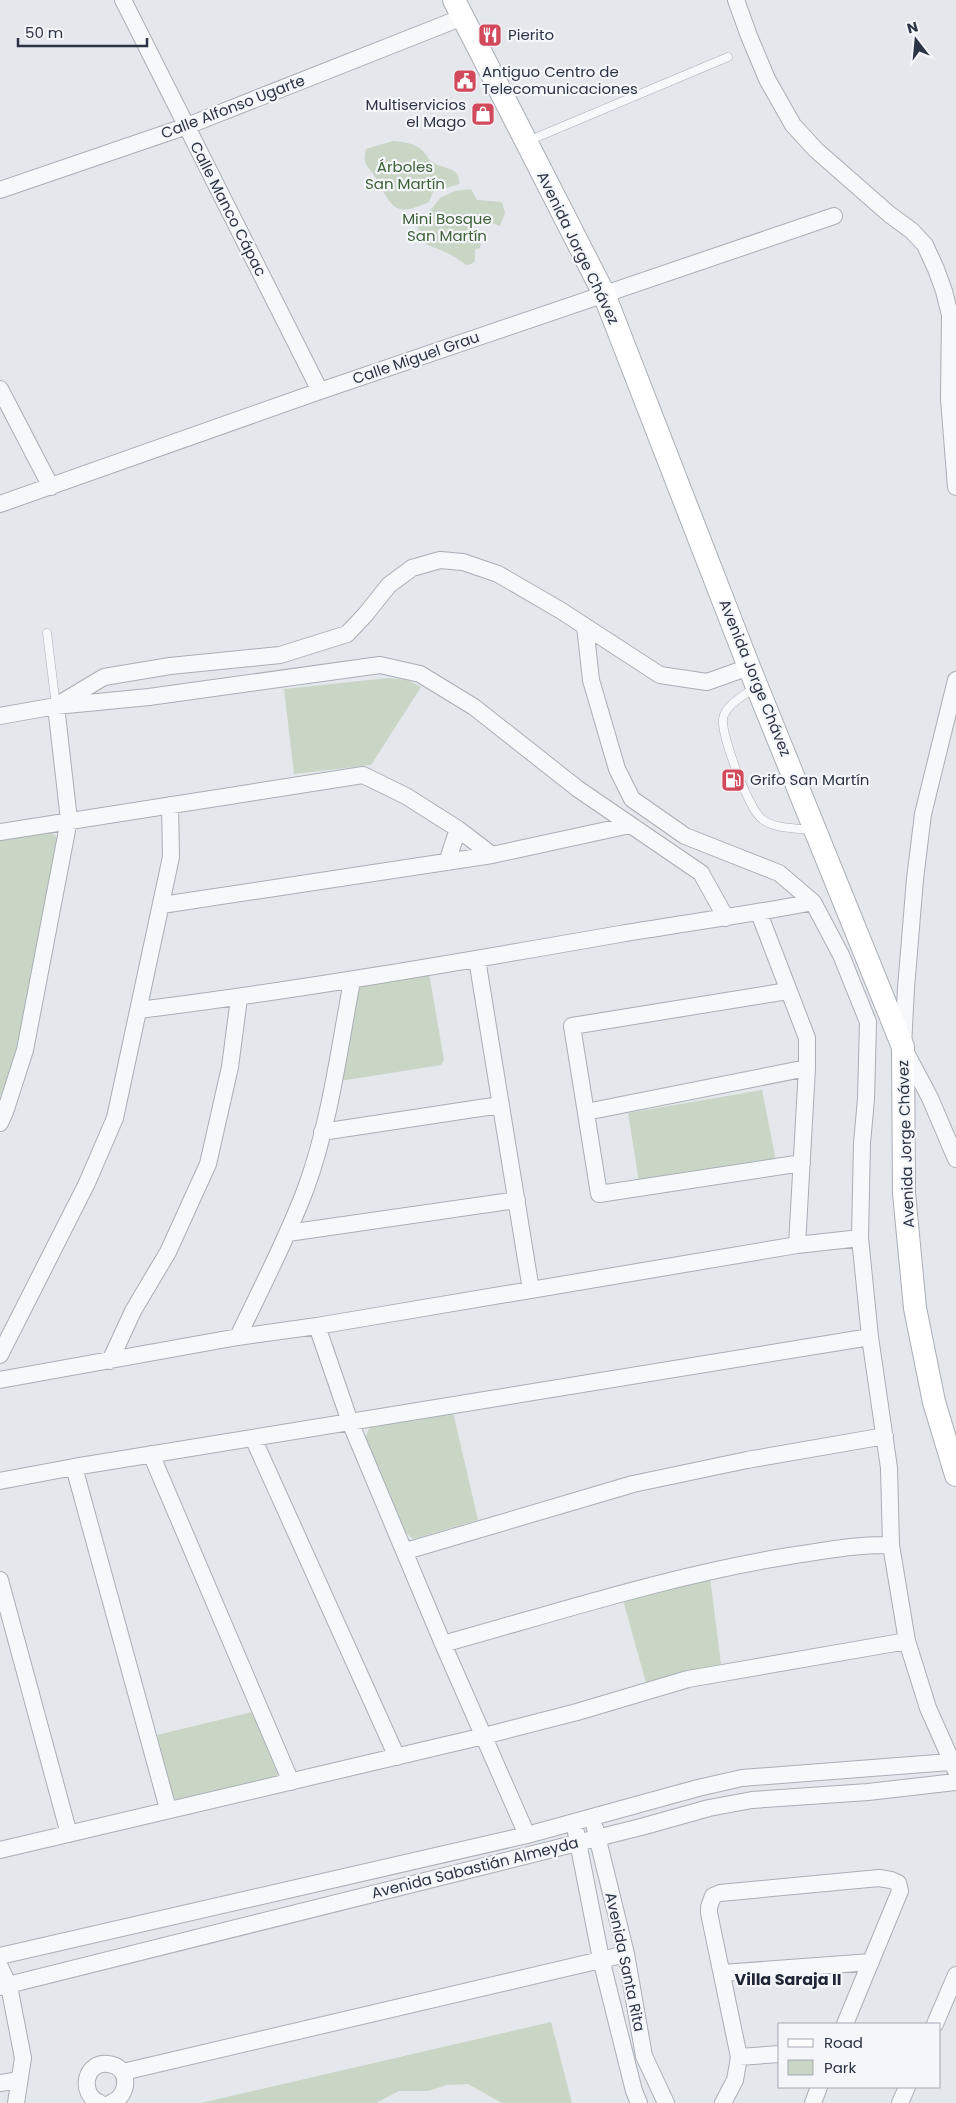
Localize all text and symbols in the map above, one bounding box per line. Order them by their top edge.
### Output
scale bar [18,15,146,47]
north arrow [891,15,941,65]
text: N [905,16,920,39]
text: 50 m [25,22,63,43]
restaurant icon: Pierito [477,22,503,48]
place label: Pierito [508,24,554,45]
place label: Antiguo Centro de Telecomunicaciones [482,61,638,99]
public building icon: Antiguo Centro de Telecomunicaciones [452,68,478,94]
street label: Calle Alfonso Ugarte [158,69,308,144]
place label: Multiservicios el Mago [366,94,466,132]
shop icon: Multiservicios el Mago [470,101,496,127]
street label: Calle Manco Cápac [185,138,272,280]
park label: Árboles San Martín [365,156,445,194]
street label: Avenida Jorge Chávez [532,168,625,328]
park label: Mini Bosque San Martín [402,208,492,246]
street label: Calle Miguel Grau [350,326,482,389]
street label: Avenida Jorge Chávez [714,596,797,760]
fuel station icon: Grifo San Martín [720,767,746,793]
place label: Grifo San Martín [750,769,869,790]
street label: Avenida Jorge Chávez [892,1060,919,1228]
street label: Avenida Sabastián Almeyda [369,1832,581,1903]
street label: Avenida Santa Rita [600,1890,651,2034]
district label: Villa Saraja II [735,1968,841,1991]
legend [778,2023,941,2088]
text: Road [824,2032,863,2053]
text: Park [824,2057,856,2078]

